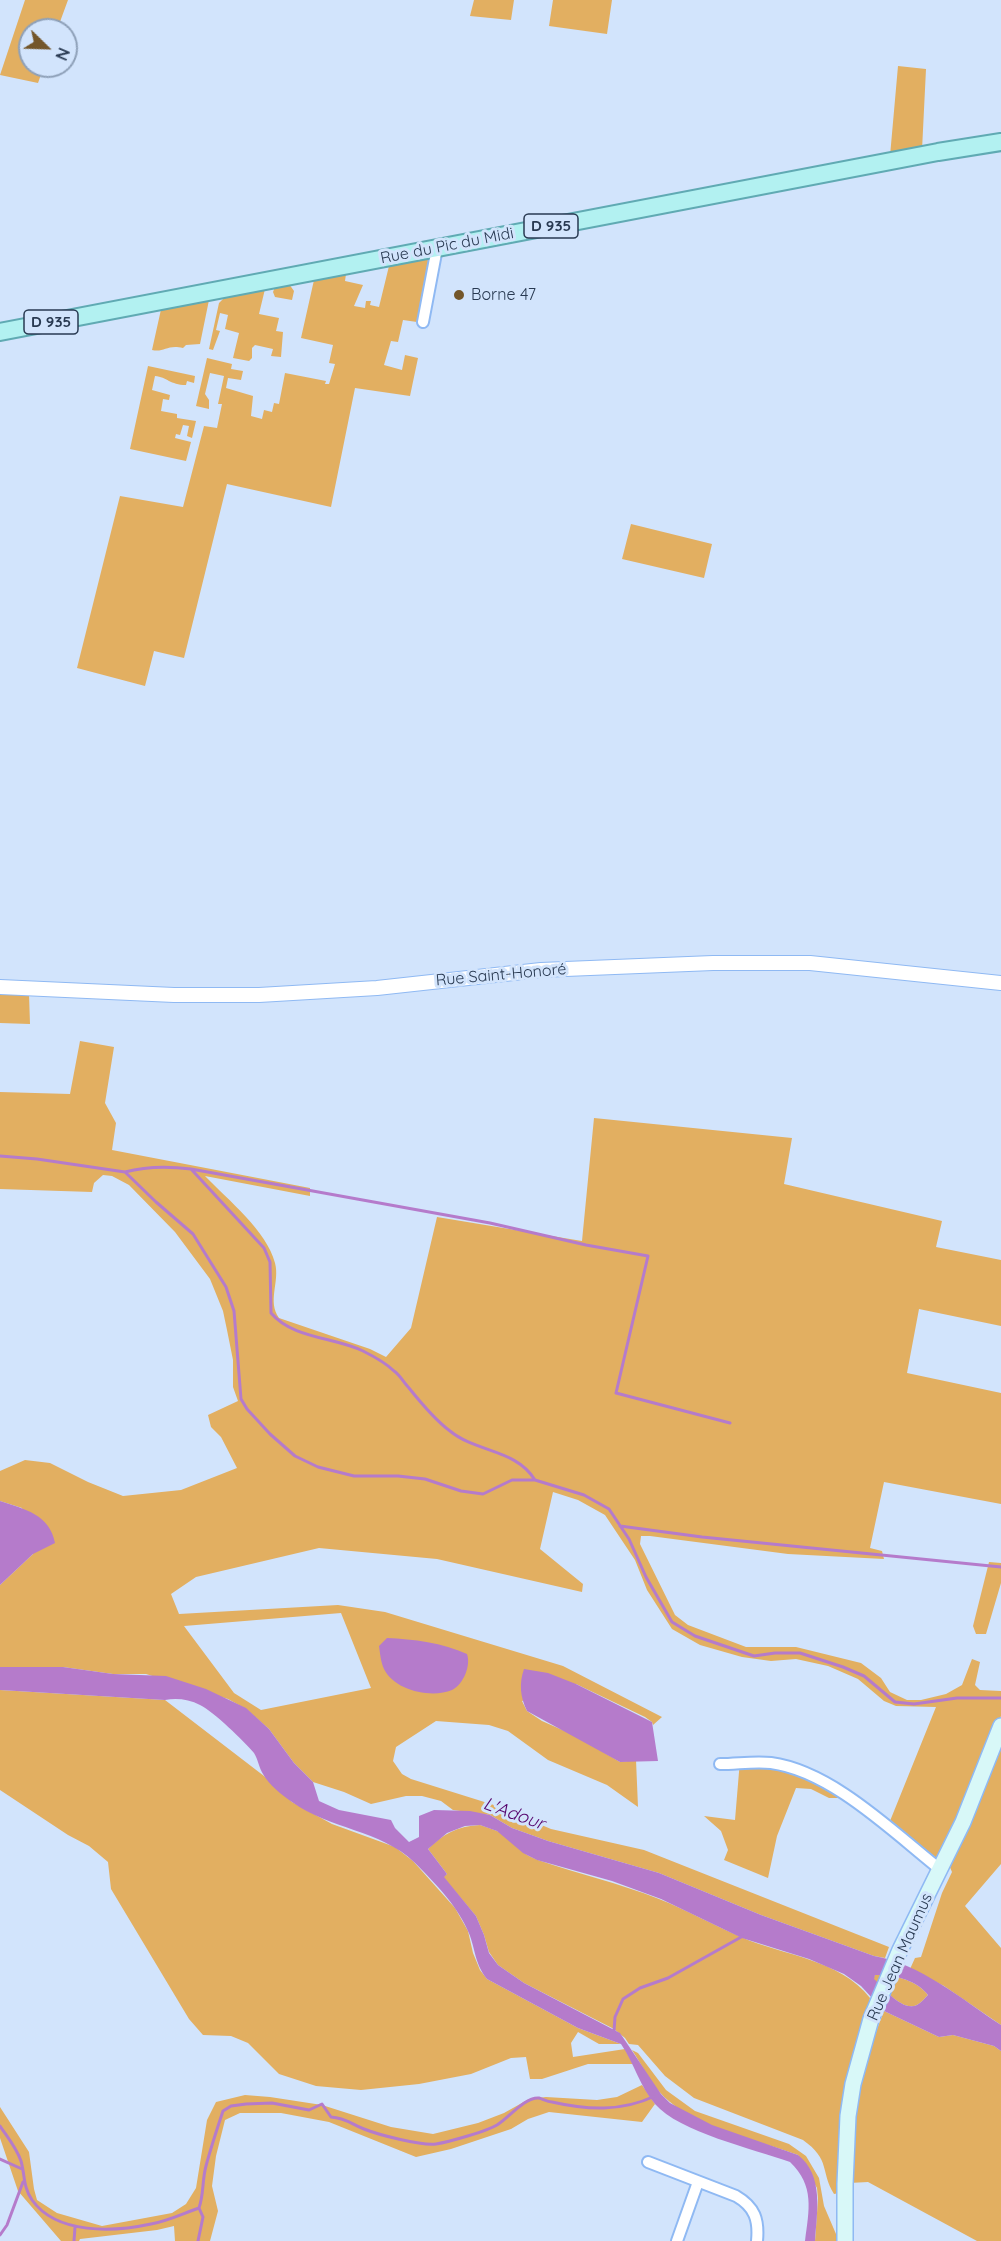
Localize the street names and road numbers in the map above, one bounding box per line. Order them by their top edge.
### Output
road number: D 935 [524,214,578,238]
street label: Rue du Pic du Midi [379,224,515,268]
road number: D 935 [24,310,78,334]
street label: Rue Saint-Honoré [435,960,567,990]
street label: Rue Jean Maumus [863,1890,937,2024]

